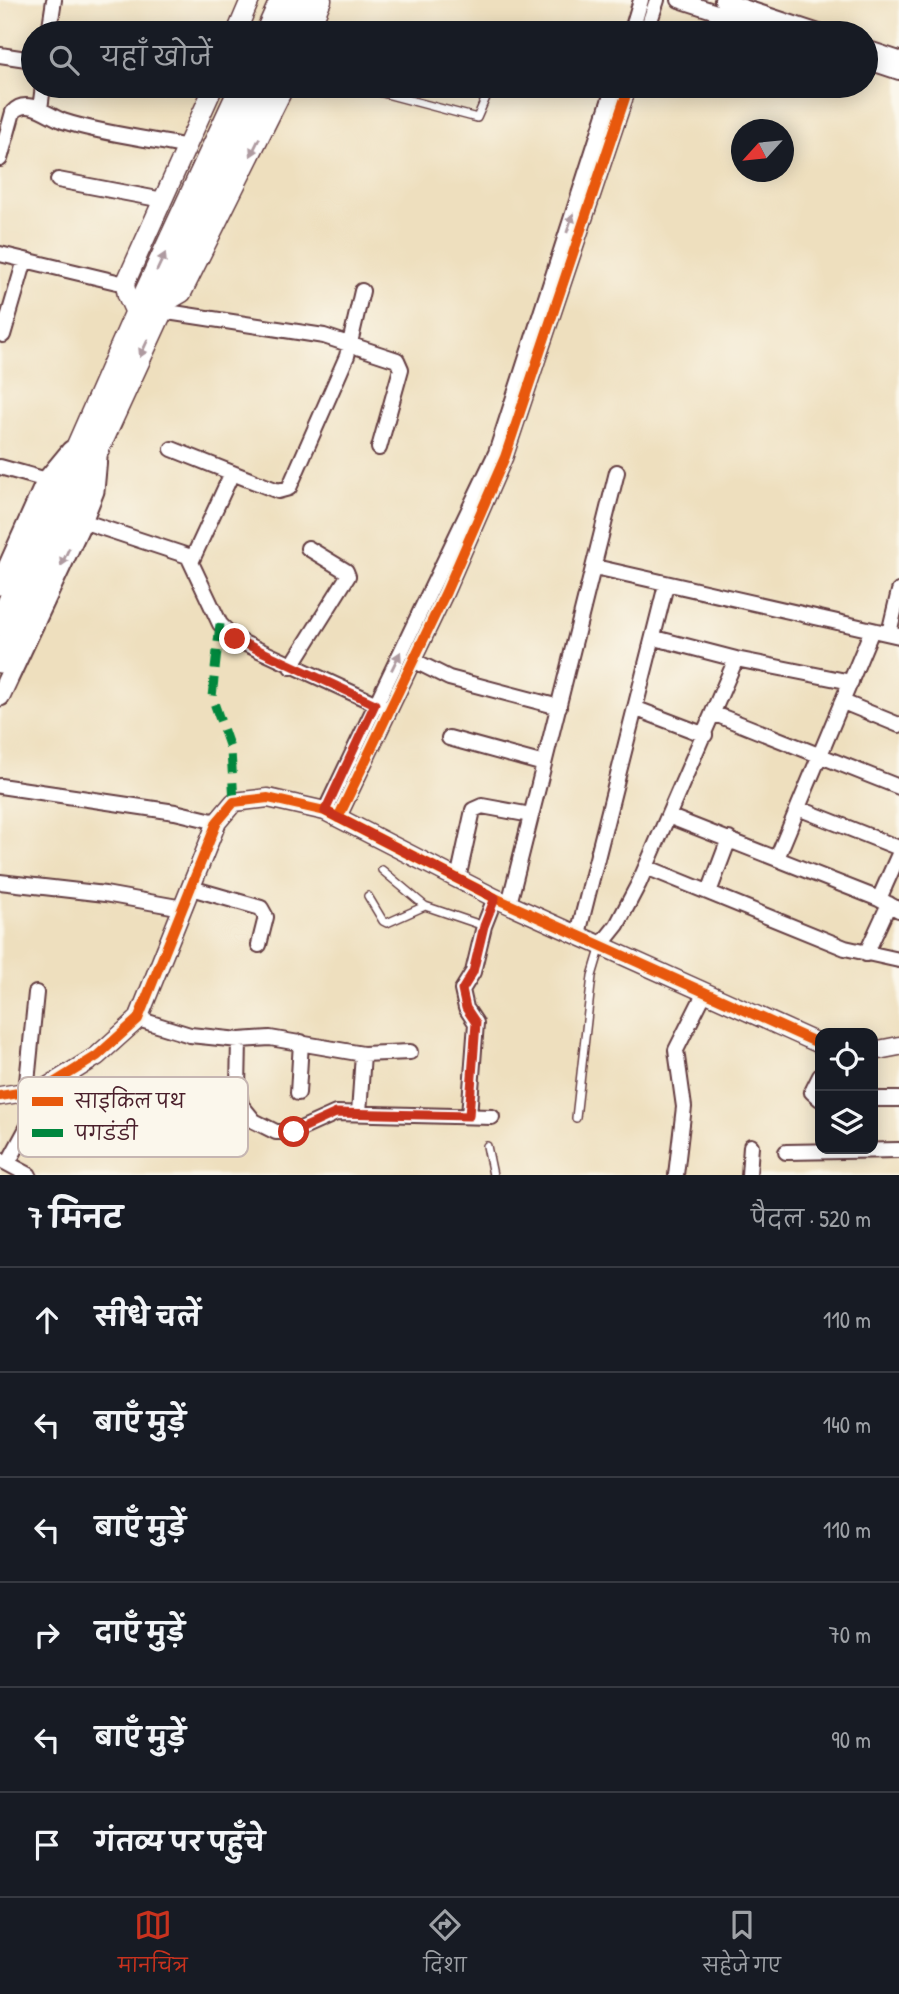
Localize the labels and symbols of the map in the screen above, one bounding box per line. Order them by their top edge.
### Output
north arrow [731,119,794,182]
one-way arrow [249,137,260,157]
one-way arrow [565,212,576,233]
one-way arrow [155,252,167,272]
one-way arrow [138,338,149,358]
one-way arrow [59,547,71,567]
route end [219,623,250,654]
one-way arrow [390,651,402,671]
legend [18,1077,248,1157]
text: साइकिल पथ [74,1086,187,1114]
route start [278,1116,309,1147]
text: पगडंडी [74,1118,139,1146]

